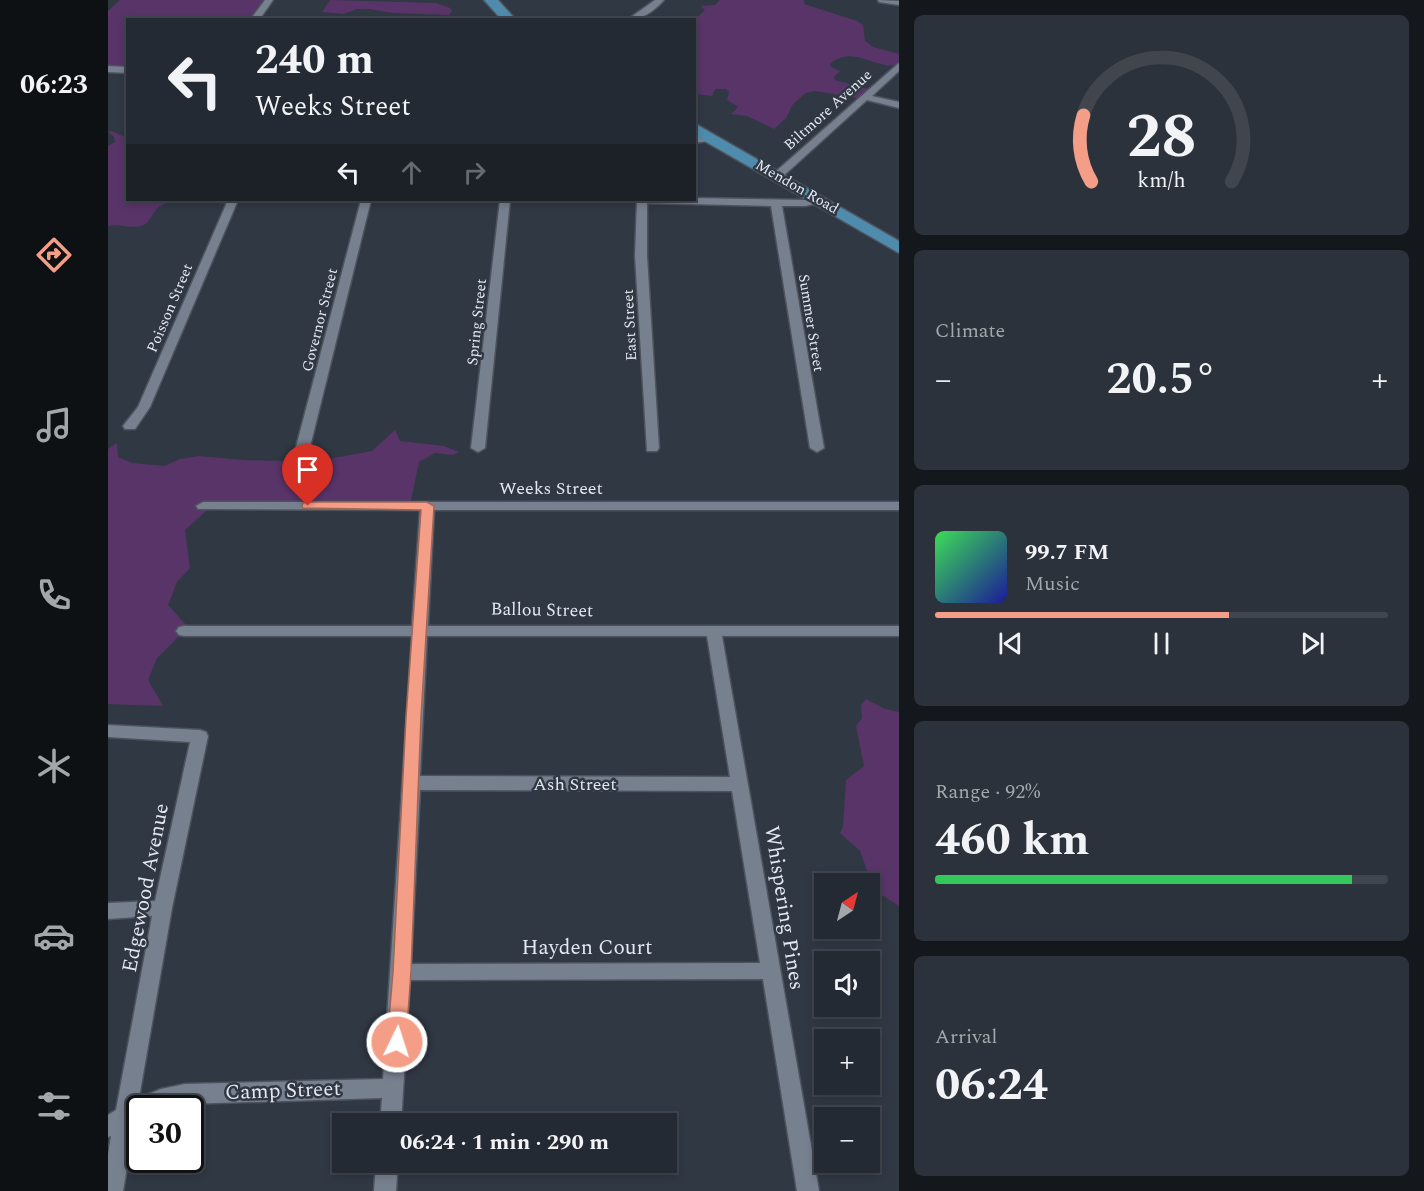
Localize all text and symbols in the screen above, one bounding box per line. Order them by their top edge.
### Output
text: 240 m [255,29,374,92]
icon: left [156,42,234,120]
text: 06:23 [20,64,88,106]
street label: Biltmore Avenue [779,64,877,156]
text: Weeks Street [255,86,411,128]
text: 28 [1126,90,1197,185]
street label: Mendon Road [751,154,843,220]
icon: left [332,156,365,189]
icon: ahead [395,156,428,189]
icon: right [458,156,491,189]
text: km/h [1137,164,1186,197]
icon: directions [33,234,75,276]
street label: Poisson Street [141,260,199,356]
street label: Governor Street [296,266,344,374]
street label: Summer Street [792,273,830,373]
street label: Spring Street [461,277,493,367]
street label: East Street [617,289,643,361]
text: Climate [935,316,1005,346]
text: 20.5° [1106,345,1217,414]
text: − [935,355,952,405]
text: + [1371,355,1388,405]
icon: music [33,404,75,446]
pin [282,444,333,506]
icon: arrive [291,453,324,486]
street label: Weeks Street [499,475,603,502]
text: 99.7 FM [1025,536,1109,569]
text: Music [1025,569,1080,599]
icon: phone [33,574,75,616]
street label: Ballou Street [490,596,594,624]
icon: previous [994,627,1027,660]
icon: pause [1145,627,1178,660]
icon: next [1296,627,1329,660]
icon: climate [33,745,75,787]
street label: Ash Street [533,771,617,798]
text: Range · 92% [935,777,1040,807]
street label: Edgewood Avenue [114,801,178,975]
text: 460 km [935,806,1090,875]
street label: Whispering Pines [755,824,813,992]
north arrow [814,873,880,939]
map controls [814,873,880,1173]
icon: car [33,915,75,957]
street label: Hayden Court [522,932,652,964]
button: sound [814,951,880,1017]
position arrow [365,1010,429,1074]
text: Arrival [935,1022,997,1052]
button: + [814,1029,880,1095]
text: 06:24 [935,1051,1048,1120]
street label: Camp Street [225,1073,341,1109]
icon: filters [33,1085,75,1127]
speed limit sign: 30 [126,1095,204,1173]
button: − [814,1107,880,1173]
text: 06:24 · 1 min · 290 m [400,1126,609,1159]

